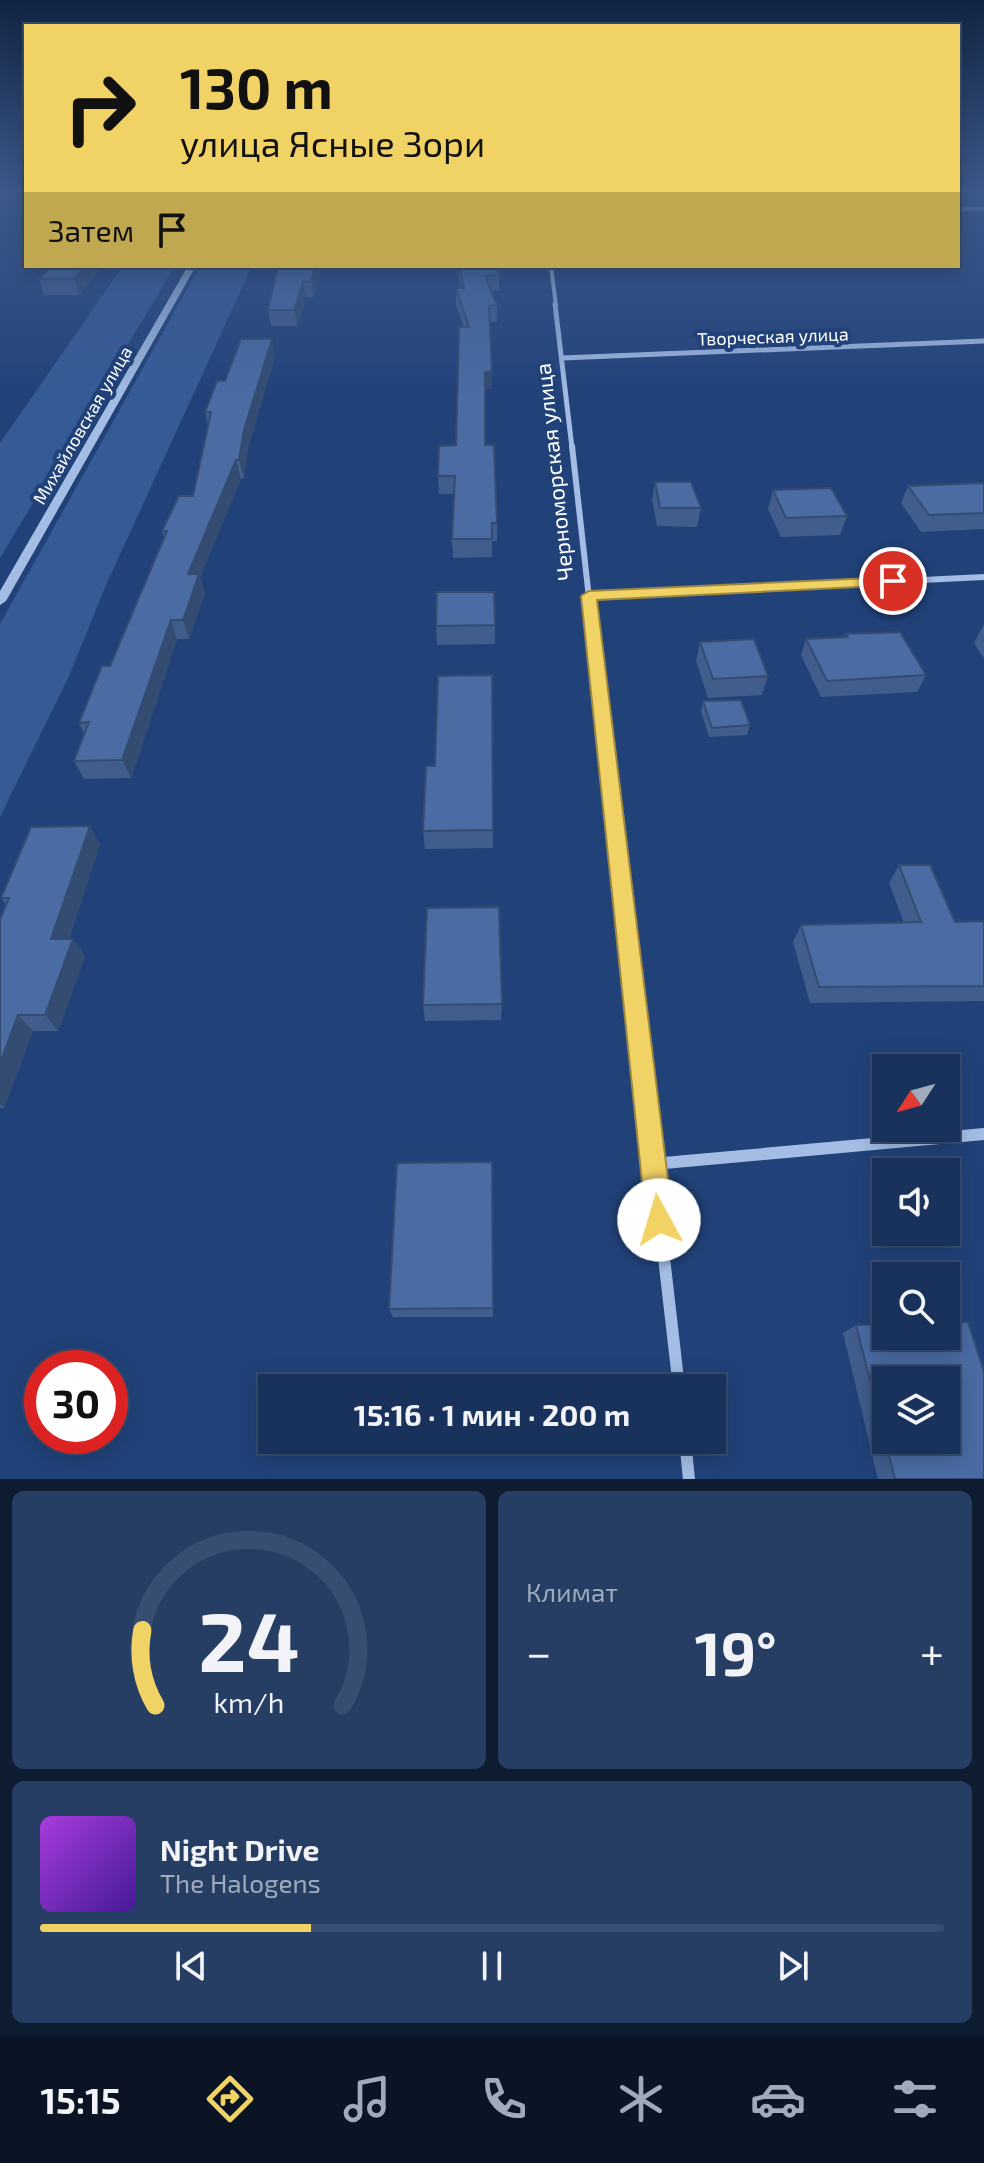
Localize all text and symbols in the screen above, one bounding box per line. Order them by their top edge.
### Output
text: 130 m [180,53,333,120]
icon: right [48,56,152,160]
text: улица Ясные Зори [180,121,485,164]
icon: arrive [150,208,194,252]
text: Затем [48,212,134,248]
street label: Творческая улица [697,322,849,350]
street label: Михайловская улица [28,342,136,508]
street label: Черноморская улица [529,362,578,582]
pin [859,547,927,615]
icon: arrive [871,559,915,603]
north arrow [872,1054,960,1142]
map controls [872,1054,960,1454]
button: sound [872,1158,960,1246]
position arrow [617,1178,701,1262]
button: search [872,1262,960,1350]
speed limit sign: 30 [24,1350,128,1454]
button: layers [872,1366,960,1454]
text: 15:16 · 1 мин · 200 m [354,1396,630,1432]
text: Климат [526,1576,618,1607]
text: 24 [198,1589,300,1689]
text: 19° [695,1616,777,1688]
text: − [526,1625,552,1678]
text: + [920,1625,944,1678]
text: km/h [214,1684,284,1719]
text: Night Drive [160,1831,319,1867]
text: The Halogens [160,1867,321,1898]
icon: previous [169,1944,213,1988]
icon: pause [470,1944,514,1988]
icon: next [771,1944,815,1988]
icon: directions [202,2071,258,2127]
icon: music [339,2071,395,2127]
icon: phone [476,2071,532,2127]
icon: climate [613,2071,669,2127]
icon: car [750,2071,806,2127]
icon: filters [887,2071,943,2127]
text: 15:15 [41,2078,121,2121]

